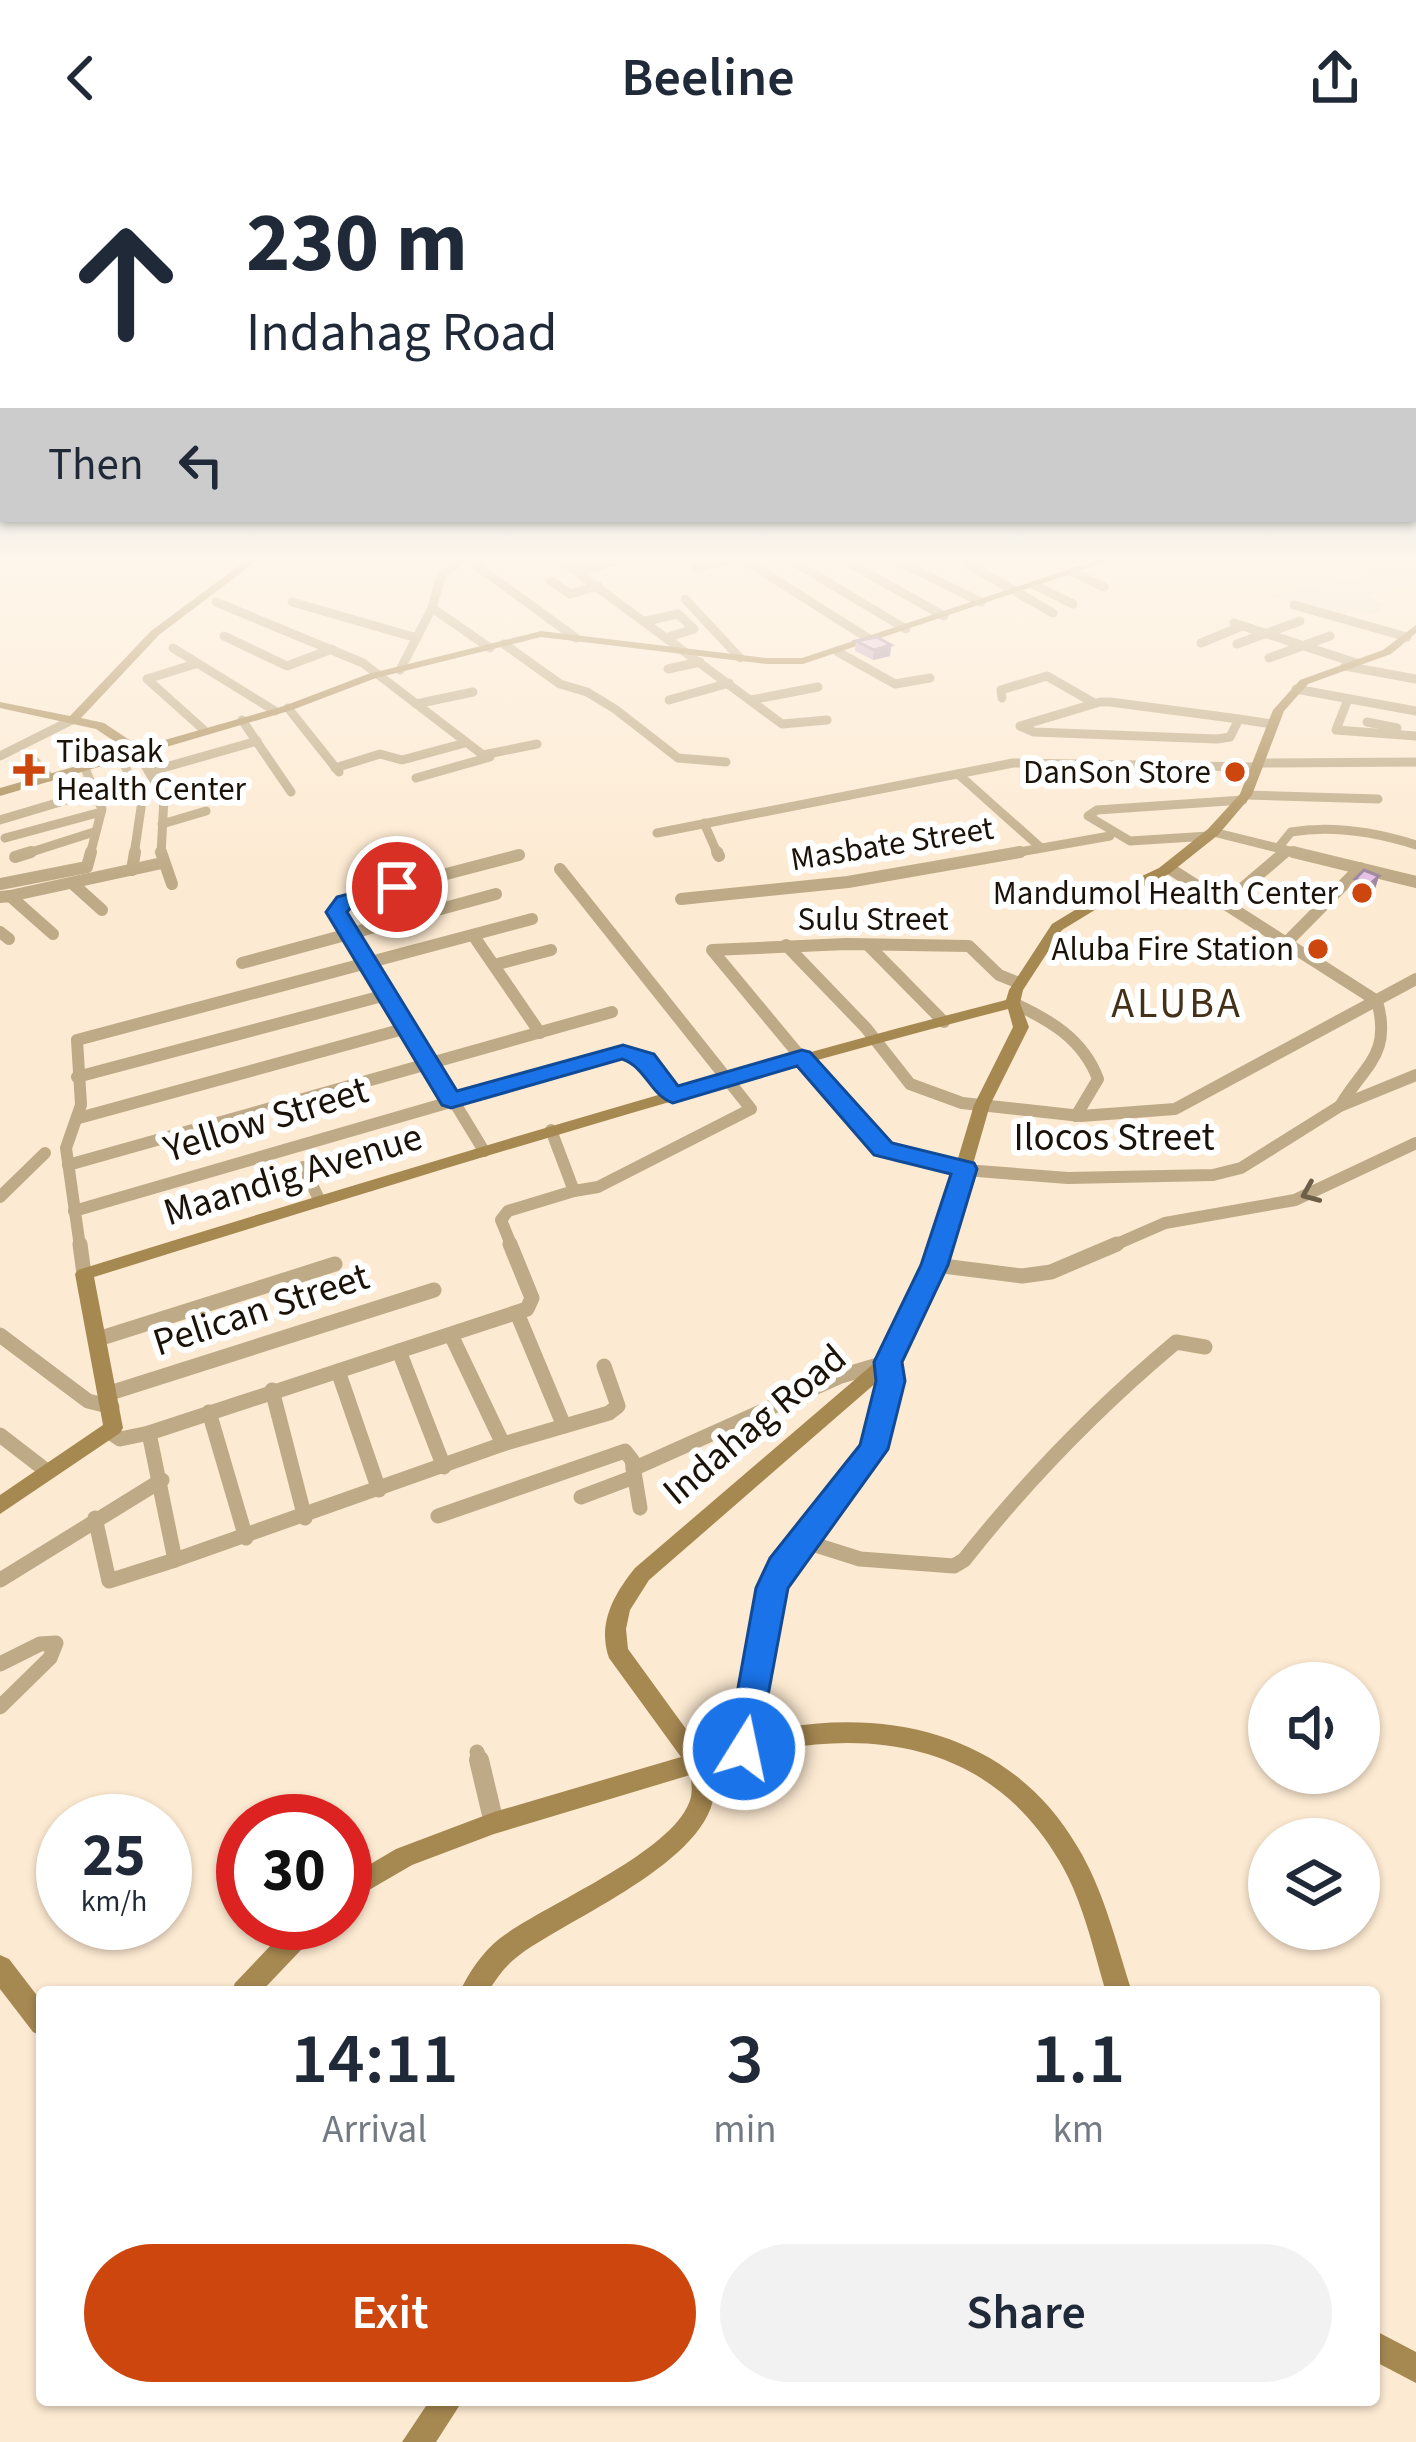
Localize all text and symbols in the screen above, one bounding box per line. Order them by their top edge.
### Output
text: Beeline [621,40,795,117]
icon: back [48,45,114,111]
icon: share [1302,45,1368,111]
text: 230 m [246,184,468,304]
icon: ahead [48,204,204,360]
text: Indahag Road [246,295,557,372]
icon: left [168,432,234,498]
text: Then [48,433,144,497]
place label: Tibasak Health Center [56,728,247,813]
place label: DanSon Store [1023,749,1211,796]
marker: Tibasak Health Center [13,754,45,786]
marker: DanSon Store [1222,759,1248,785]
street label: Masbate Street [787,805,997,883]
pin [346,836,448,938]
icon: arrive [364,854,430,920]
place label: Mandumol Health Center [993,870,1339,917]
marker: Mandumol Health Center [1349,880,1375,906]
street label: Sulu Street [797,896,949,943]
place label: Aluba Fire Station [1051,926,1294,973]
marker: Aluba Fire Station [1305,936,1331,962]
district label: ALUBA [1111,974,1243,1034]
street label: Yellow Street [156,1062,375,1178]
street label: Maandig Avenue [157,1109,429,1241]
street label: Ilocos Street [1013,1110,1215,1166]
one-way arrow [1301,1179,1322,1203]
street label: Pelican Street [146,1249,376,1371]
street label: Indahag Road [651,1331,859,1519]
map controls [1248,1662,1380,1950]
button: sound [1248,1662,1380,1794]
position arrow [681,1686,807,1812]
speed limit sign: 30 [216,1794,372,1950]
text: 25 [82,1814,146,1899]
button: layers [1248,1818,1380,1950]
text: km/h [81,1880,147,1923]
text: 14:11 [291,2008,458,2111]
text: 3 [726,2008,763,2111]
text: 1.1 [1031,2008,1125,2111]
text: Arrival [322,2102,427,2158]
text: min [713,2102,777,2158]
text: km [1052,2102,1104,2158]
button: Exit [84,2244,696,2382]
button: Share [720,2244,1332,2382]

